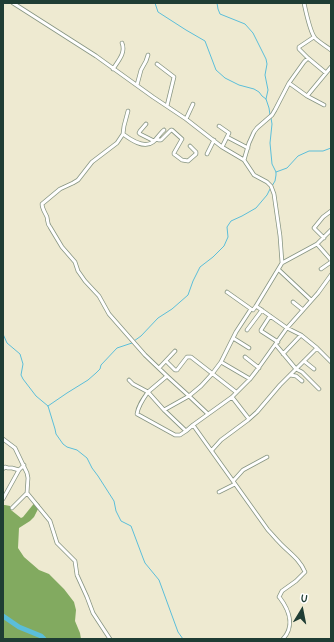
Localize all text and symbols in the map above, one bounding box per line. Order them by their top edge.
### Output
north arrow [282,590,322,630]
text: U [300,591,308,606]

